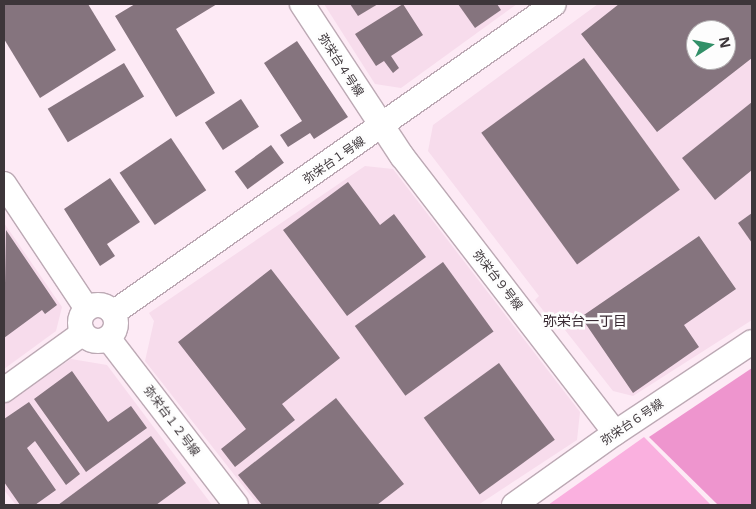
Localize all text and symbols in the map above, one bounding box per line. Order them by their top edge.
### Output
north arrow [686,20,736,70]
street label: 弥栄台４号線 [315,31,367,99]
text: N [715,35,736,50]
street label: 弥栄台１号線 [300,133,368,187]
street label: 弥栄台９号線 [470,247,526,313]
district label: 弥栄台一丁目 [543,313,627,329]
street label: 弥栄台１２号線 [141,383,203,459]
street label: 弥栄台６号線 [598,396,666,448]

